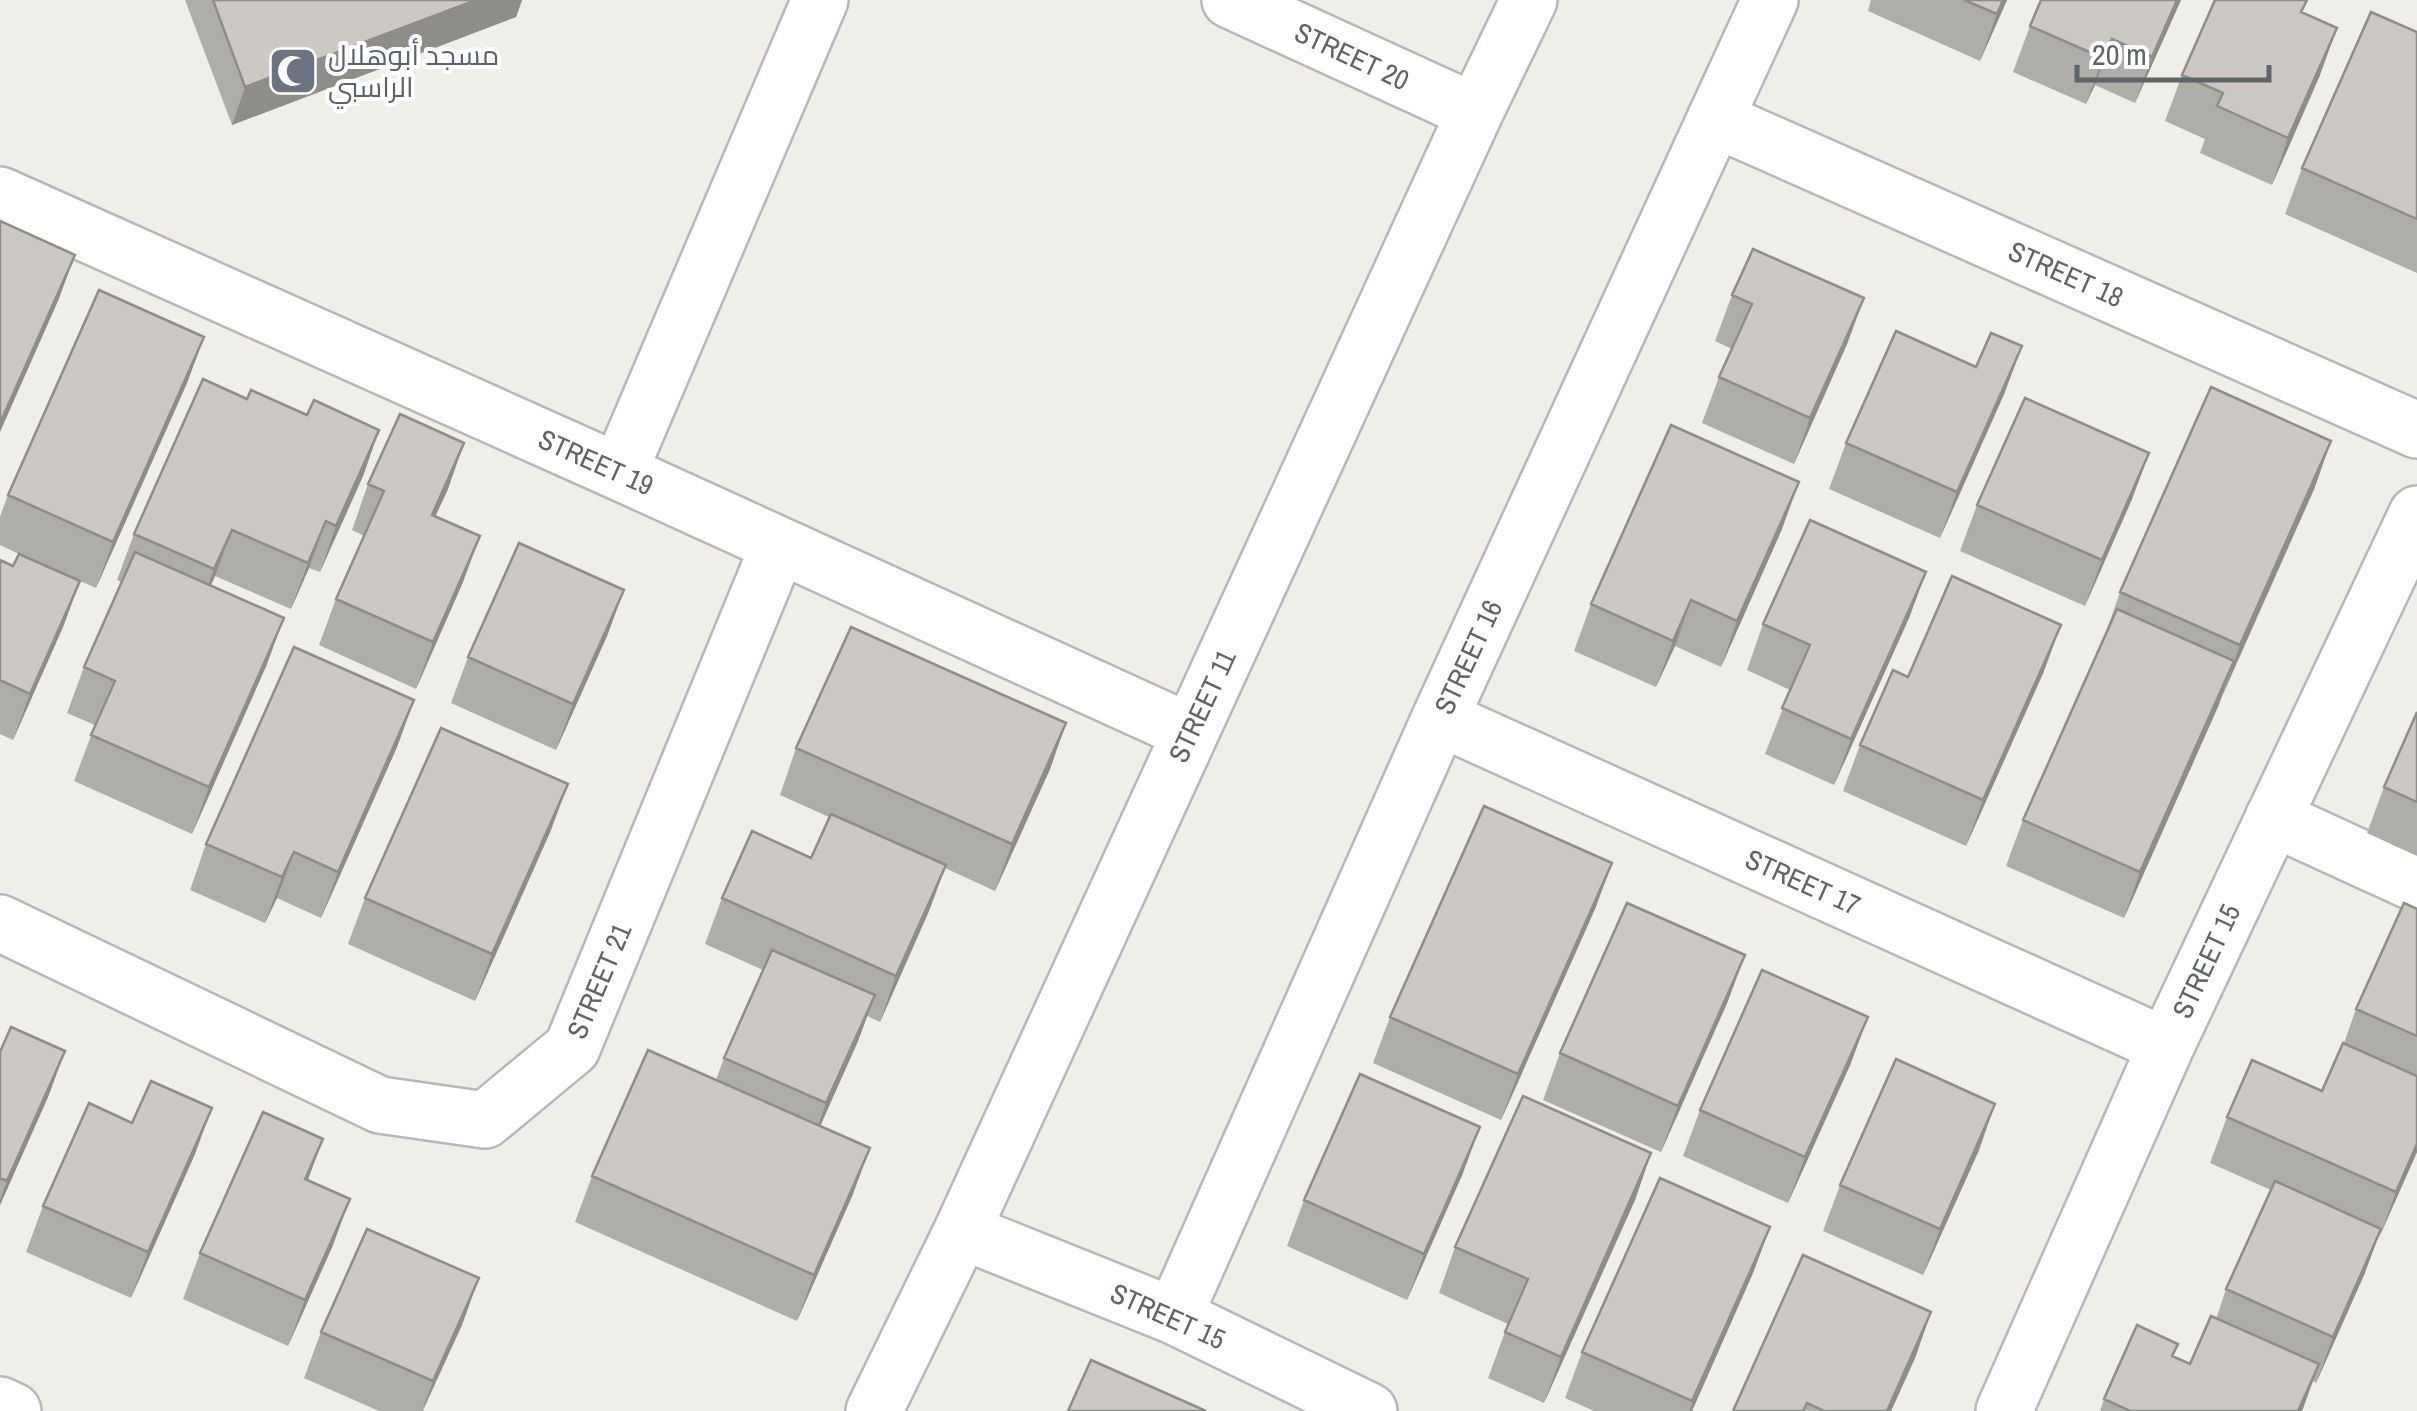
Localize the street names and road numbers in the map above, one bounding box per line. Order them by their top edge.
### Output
street label: STREET 20 [1289,13,1415,99]
street label: STREET 18 [2002,232,2130,316]
street label: STREET 19 [532,420,660,504]
street label: STREET 16 [1425,594,1511,720]
street label: STREET 11 [1159,643,1245,769]
street label: STREET 17 [1739,840,1867,924]
street label: STREET 15 [2163,898,2249,1024]
street label: STREET 21 [558,917,640,1045]
street label: STREET 15 [1104,1274,1232,1358]

